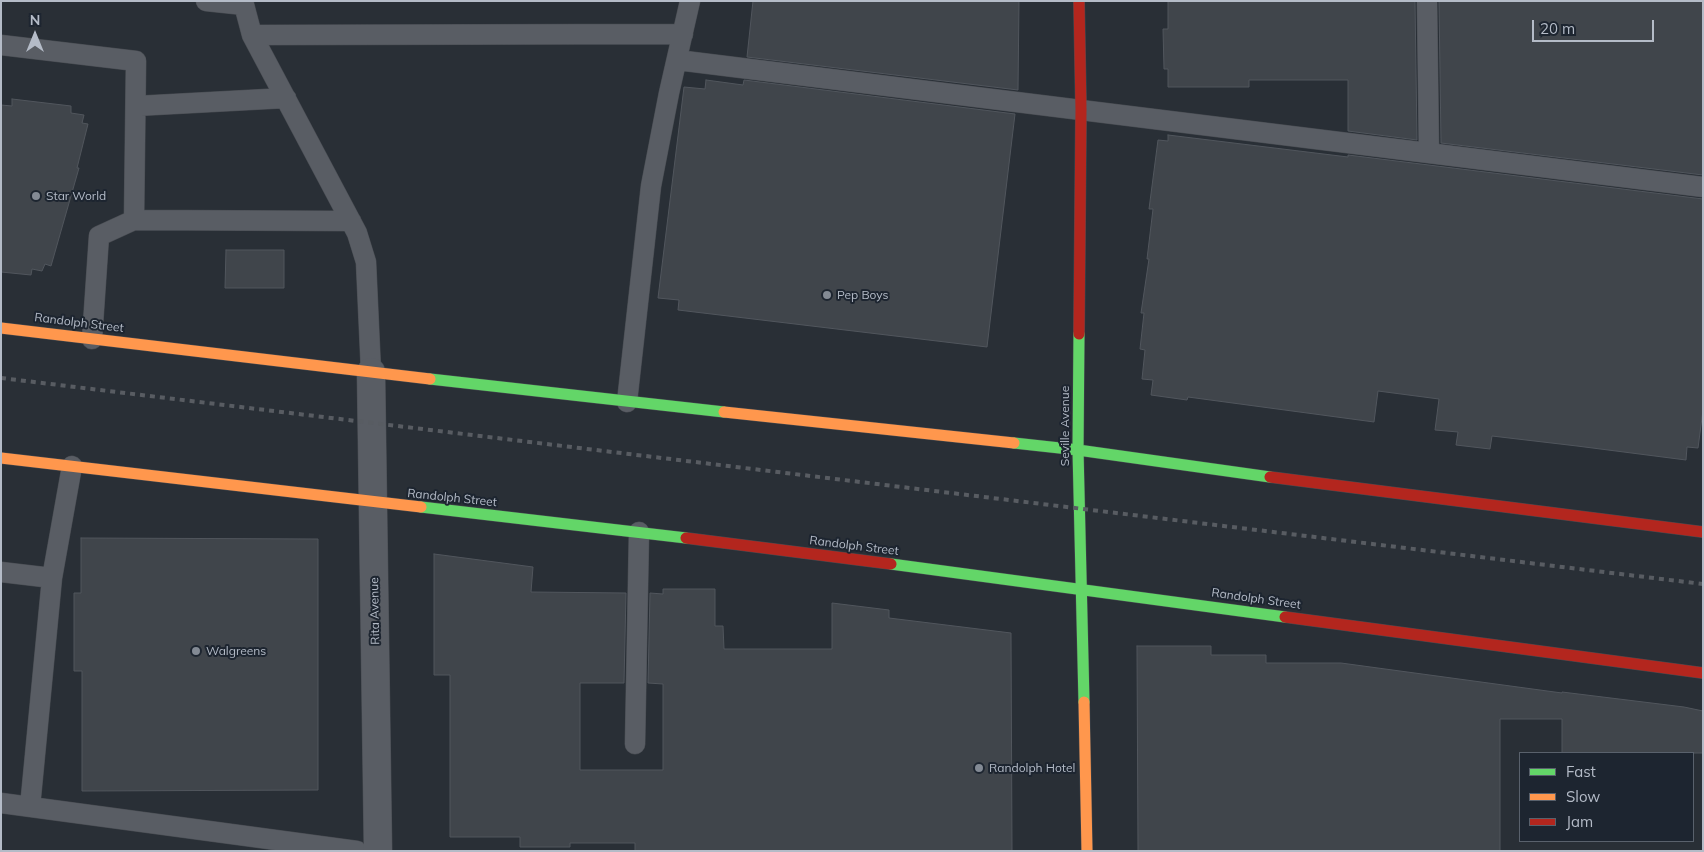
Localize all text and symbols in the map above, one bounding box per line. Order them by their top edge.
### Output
north arrow [10,10,60,60]
scale bar [1534,10,1656,42]
text: N [30,11,40,29]
text: 20 m [1540,19,1575,38]
place label: Star World [46,189,106,203]
marker: Star World [30,190,42,202]
place label: Pep Boys [837,288,889,302]
marker: Pep Boys [821,289,833,301]
street label: Randolph Street [33,310,125,336]
street label: Seville Avenue [1058,386,1072,466]
street label: Randolph Street [407,486,497,510]
street label: Randolph Street [808,533,900,559]
street label: Rita Avenue [367,577,383,645]
street label: Randolph Street [1210,586,1302,612]
place label: Walgreens [206,644,266,658]
marker: Walgreens [190,645,202,657]
legend [1519,752,1694,842]
place label: Randolph Hotel [989,761,1075,775]
marker: Randolph Hotel [973,762,985,774]
text: Fast [1566,762,1596,781]
text: Slow [1566,787,1600,806]
text: Jam [1566,812,1593,831]

